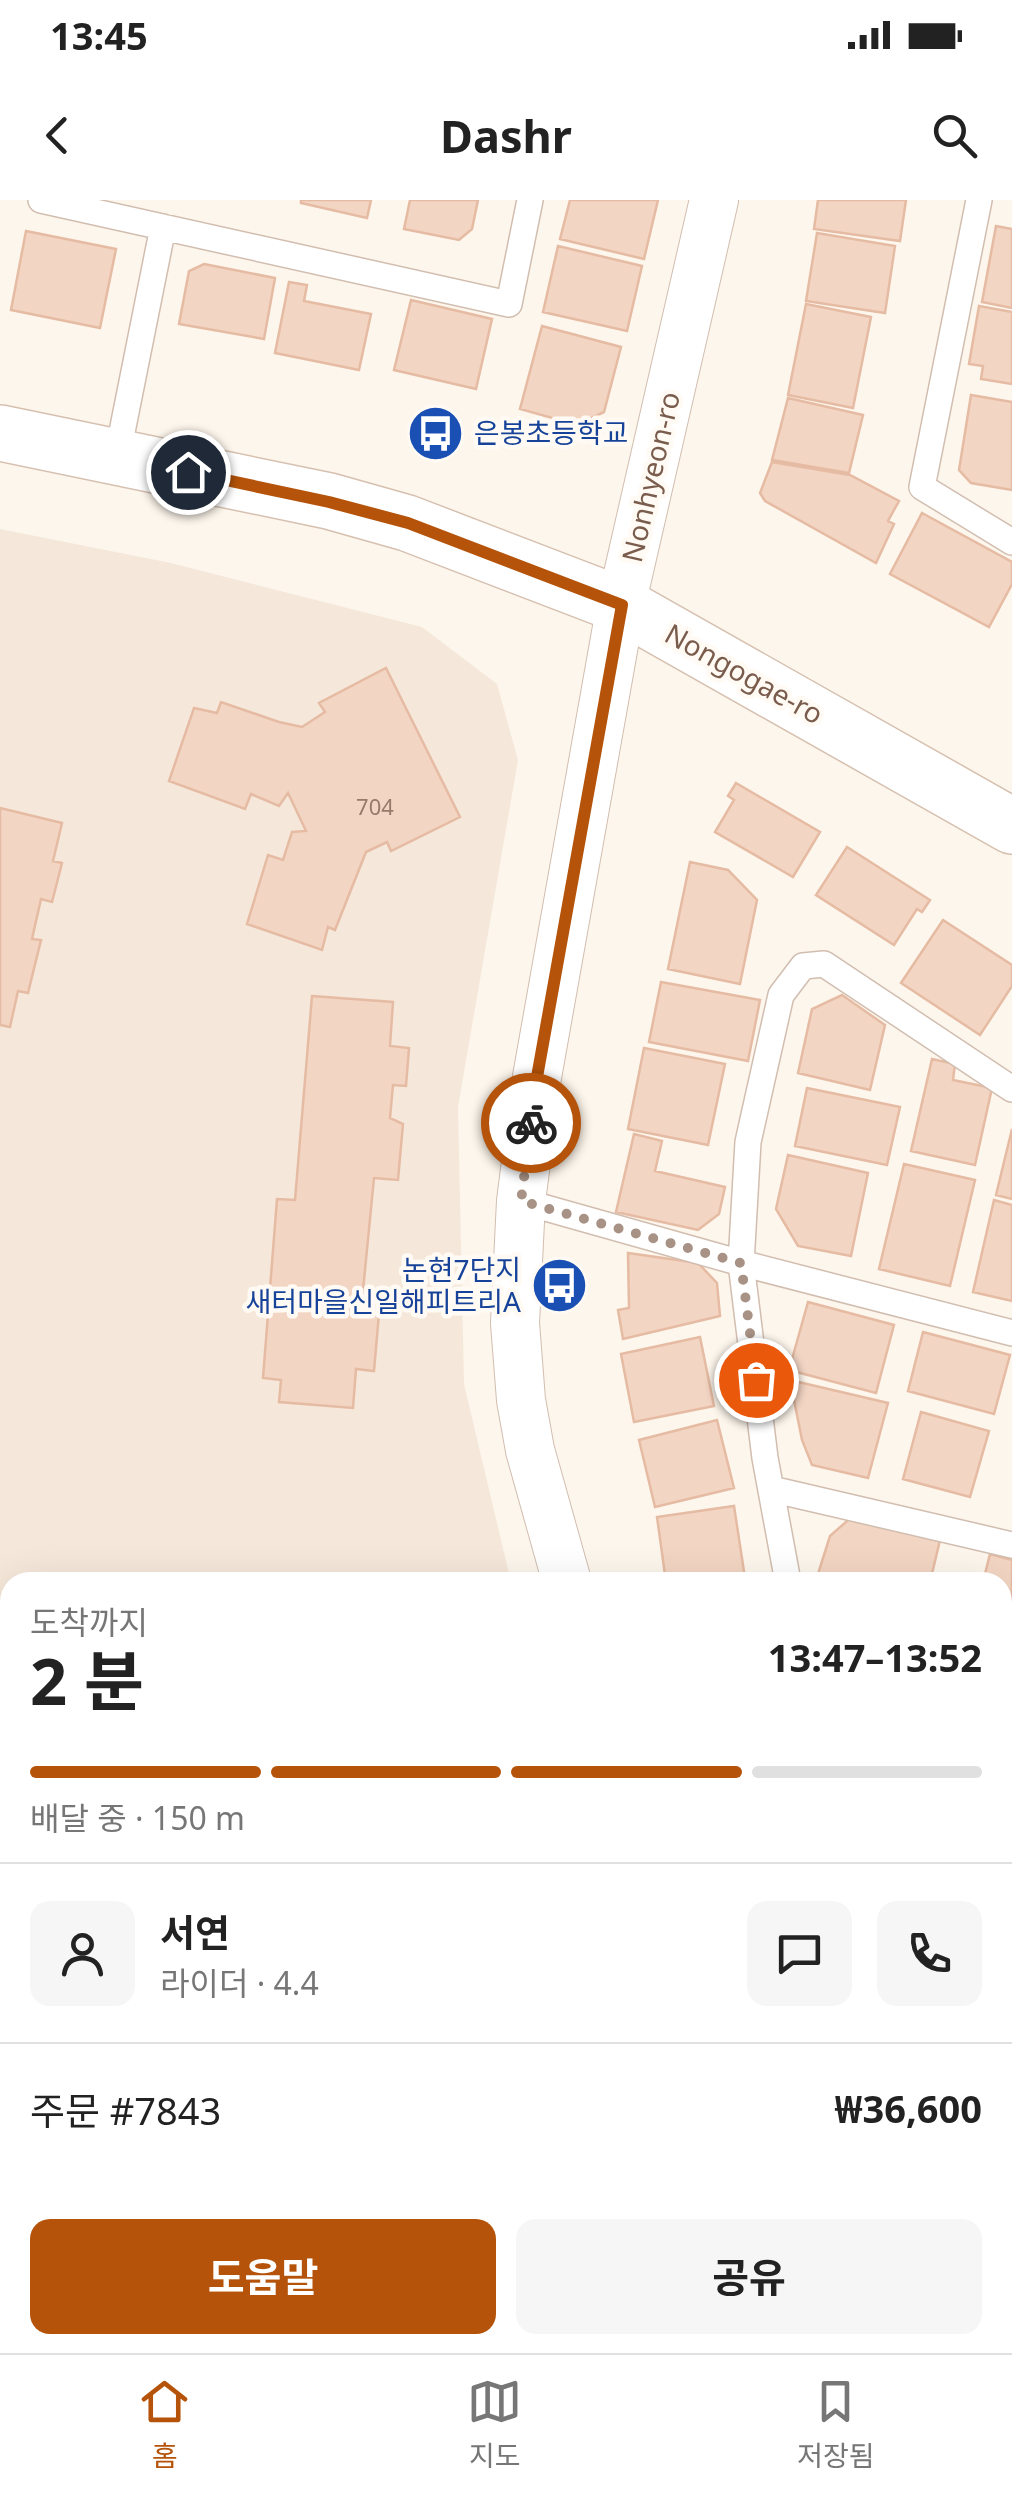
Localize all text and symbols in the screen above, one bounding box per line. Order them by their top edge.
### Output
text: 13:45 [50,9,148,61]
text: Dashr [440,105,572,166]
icon: back [30,108,85,163]
icon: search [927,108,982,163]
street label: Nonhyeon-ro [612,388,688,566]
bus stop icon: 은봉초등학교 [405,403,465,463]
place label: 은봉초등학교 [474,413,629,451]
pin [146,430,231,515]
icon: home [161,445,216,500]
street label: Nongogae-ro [659,614,830,732]
house number: 704 [356,791,394,821]
courier [481,1073,581,1173]
icon: bike [504,1096,559,1151]
place label: 논현7단지 새터마을신일해피트리A [246,1250,521,1320]
bus stop icon: 논현7단지 새터마을신일해피트리A [530,1256,590,1316]
pin [714,1338,799,1423]
icon: bag [729,1353,784,1408]
text: 도착까지 [30,1600,148,1643]
text: 13:47–13:52 [768,1631,982,1683]
text: 2 분 [30,1636,144,1724]
text: 배달 중 · 150 m [30,1796,245,1839]
button: person [30,1901,135,2006]
button: chat [747,1901,852,2006]
button: phone [877,1901,982,2006]
text: 서연 [160,1906,230,1958]
text: 라이더 · 4.4 [160,1961,319,2004]
text: ₩36,600 [834,2082,982,2134]
text: 주문 #7843 [30,2084,221,2136]
button: 도움말 [30,2219,496,2334]
button: 공유 [516,2219,982,2334]
tab: 홈 [137,2374,192,2474]
tab: 지도 [467,2374,522,2474]
tab: 저장됨 [797,2374,875,2474]

